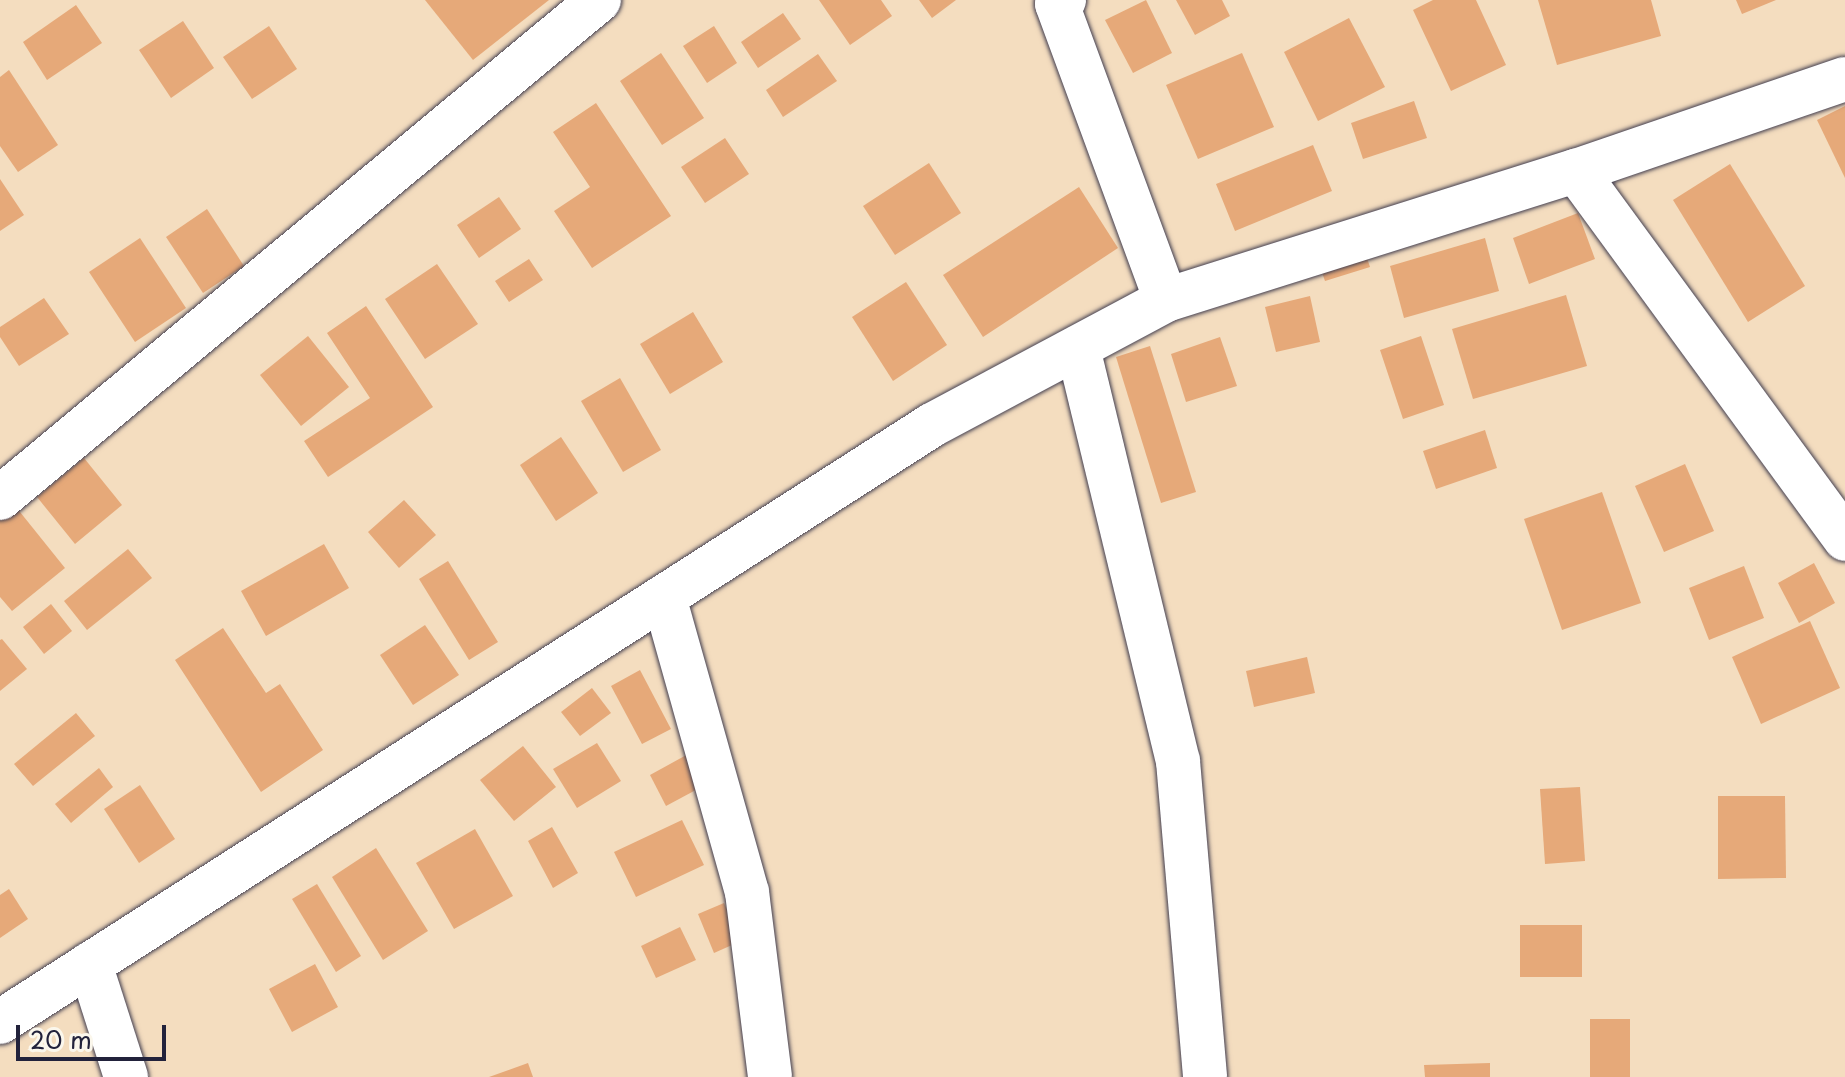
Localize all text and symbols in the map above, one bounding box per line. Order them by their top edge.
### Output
scale bar [20,1009,170,1059]
text: 20 m [30,1021,92,1057]

